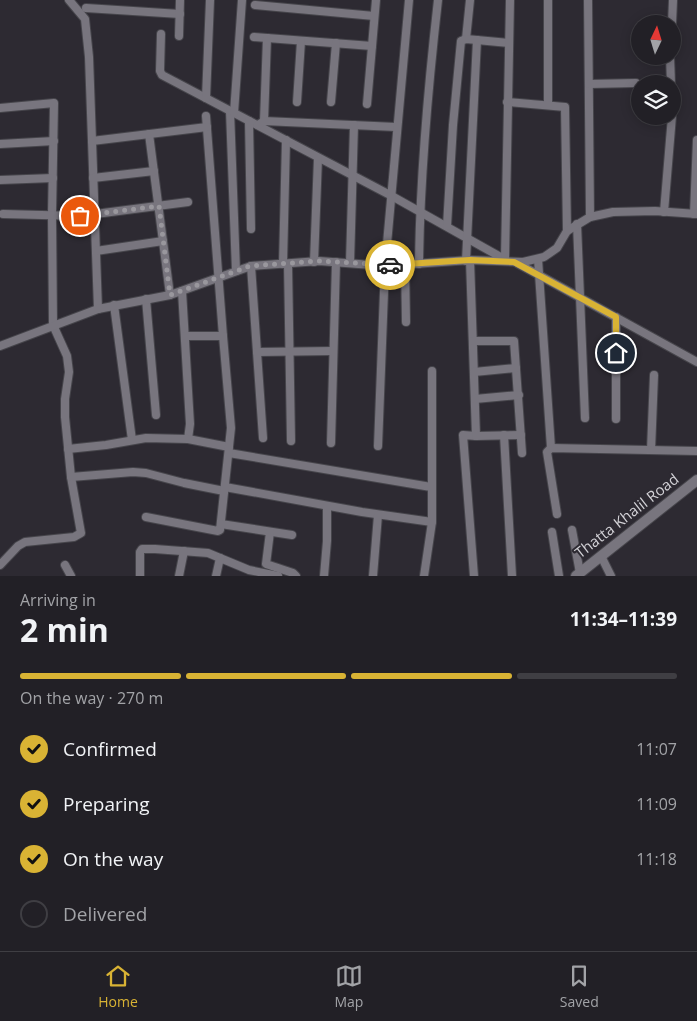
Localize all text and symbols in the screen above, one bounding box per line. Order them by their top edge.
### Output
north arrow [631,15,681,65]
map controls [631,15,681,125]
button: layers [631,75,681,125]
pin [59,195,101,237]
icon: bag [66,202,94,230]
courier [365,240,415,290]
icon: car [376,251,404,279]
pin [595,332,637,374]
icon: home [602,339,630,367]
street label: Thatta Khalil Road [570,468,682,562]
text: Arriving in [20,589,96,611]
text: 11:34–11:39 [570,606,677,632]
text: 2 min [20,608,109,651]
text: On the way · 270 m [20,687,163,709]
icon: check [20,735,48,763]
text: Confirmed [63,736,157,762]
text: 11:07 [636,738,677,760]
icon: check [20,790,48,818]
text: Preparing [63,791,150,817]
text: 11:09 [636,793,677,815]
icon: check [20,845,48,873]
text: On the way [63,846,163,872]
text: 11:18 [636,848,677,870]
text: Delivered [63,901,147,927]
tab: Home [98,962,138,1011]
tab: Map [334,962,363,1011]
tab: Saved [560,962,599,1011]

